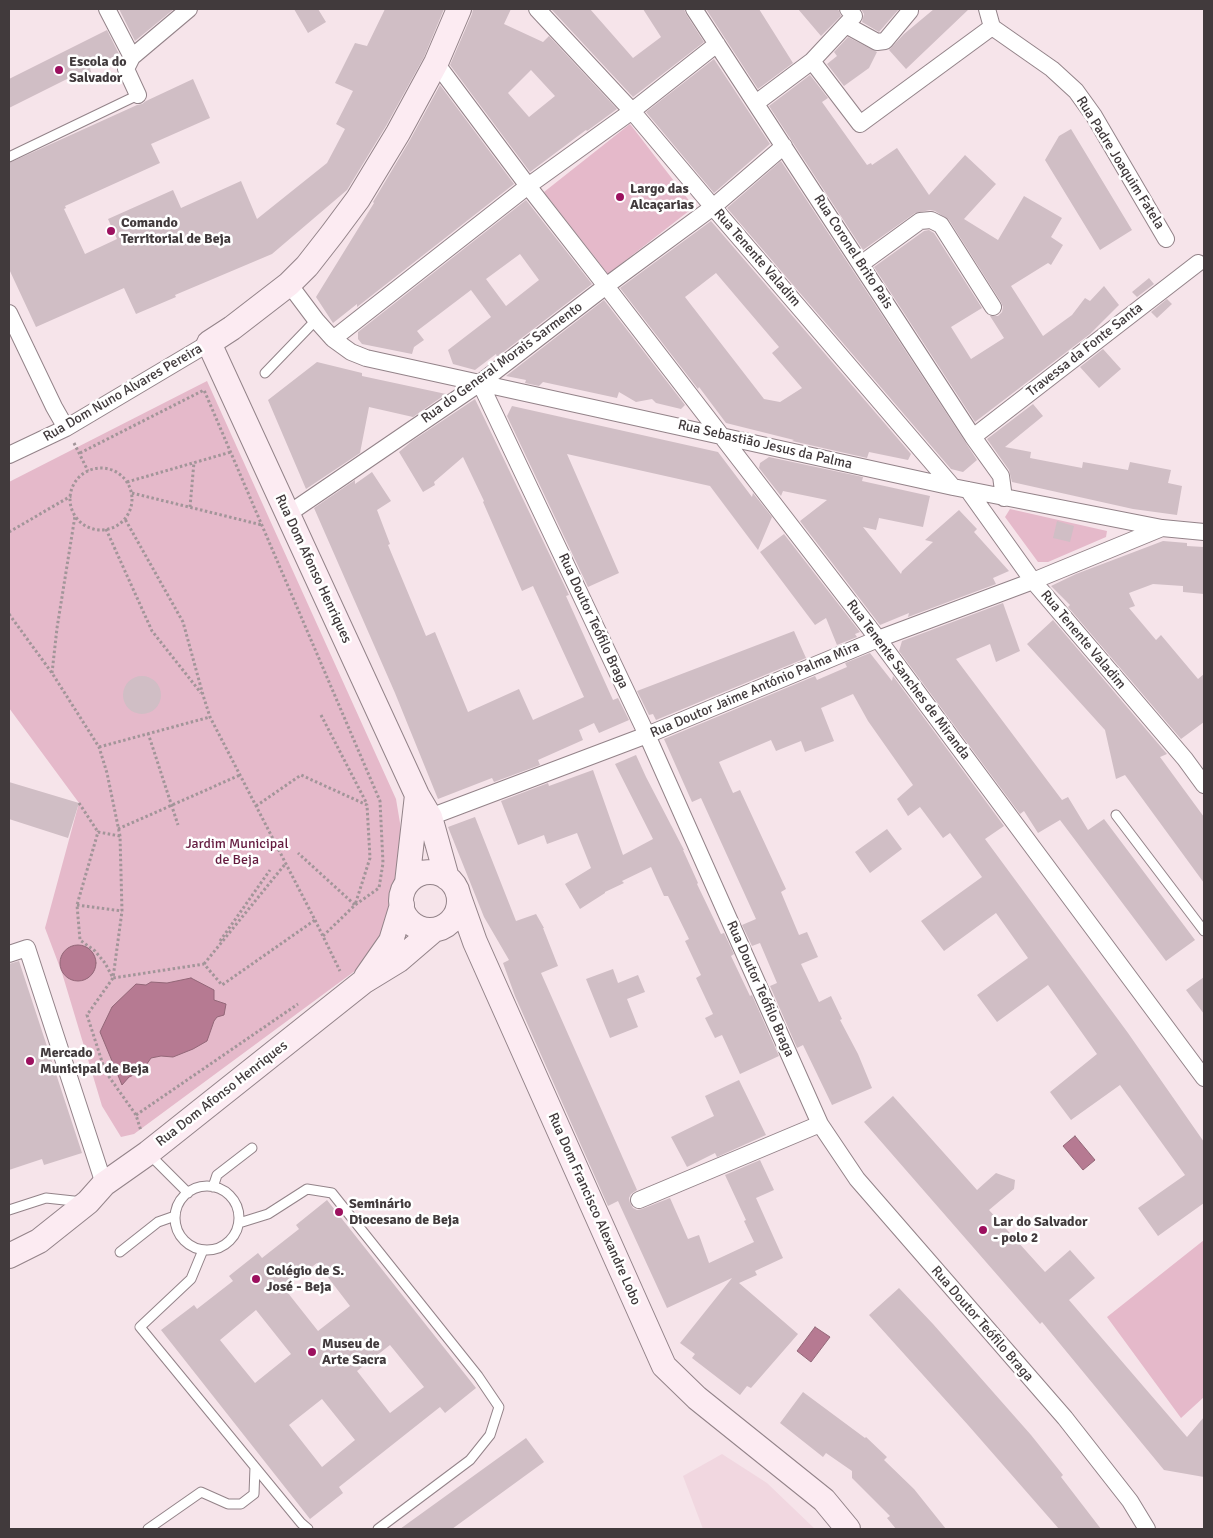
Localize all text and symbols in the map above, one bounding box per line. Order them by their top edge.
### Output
place label: Escola do Salvador [69,54,127,86]
marker: Escola do Salvador [53,64,65,76]
street label: Rua Padre Joaquim Fatela [1072,93,1168,233]
place label: Largo das Alcaçarias [630,181,694,213]
marker: Largo das Alcaçarias [614,191,626,203]
street label: Rua Coronel Brito Pais [810,192,896,312]
street label: Rua Tenente Valadim [710,206,804,310]
place label: Comando Territorial de Beja [121,215,231,248]
marker: Comando Territorial de Beja [105,225,117,237]
street label: Rua do General Morais Sarmento [418,299,586,427]
street label: Travessa da Fonte Santa [1024,300,1146,400]
street label: Rua Dom Nuno Alvares Pereira [40,340,206,446]
street label: Rua Sebastião Jesus da Palma [676,417,854,473]
street label: Rua Dom Afonso Henriques [271,492,355,646]
street label: Rua Doutor Teófilo Braga [554,551,632,691]
street label: Rua Tenente Valadim [1037,587,1129,693]
street label: Rua Tenente Sanches de Miranda [842,597,974,763]
street label: Rua Doutor Jaime António Palma Mira [648,638,862,742]
park label: Jardim Municipal de Beja [186,836,288,869]
street label: Rua Doutor Teófilo Braga [722,918,798,1060]
street label: Rua Dom Afonso Henriques [153,1037,291,1151]
place label: Mercado Municipal de Beja [40,1045,149,1078]
marker: Mercado Municipal de Beja [24,1055,36,1067]
street label: Rua Dom Francisco Alexandre Lobo [544,1110,644,1308]
place label: Seminário Diocesano de Beja [349,1196,459,1228]
marker: Seminário Diocesano de Beja [333,1206,345,1218]
place label: Lar do Salvador - polo 2 [993,1214,1087,1246]
marker: Lar do Salvador - polo 2 [977,1224,989,1236]
place label: Colégio de S. José - Beja [266,1263,344,1295]
street label: Rua Doutor Teófilo Braga [927,1263,1037,1385]
marker: Colégio de S. José - Beja [250,1273,262,1285]
place label: Museu de Arte Sacra [322,1336,386,1368]
marker: Museu de Arte Sacra [306,1346,318,1358]

